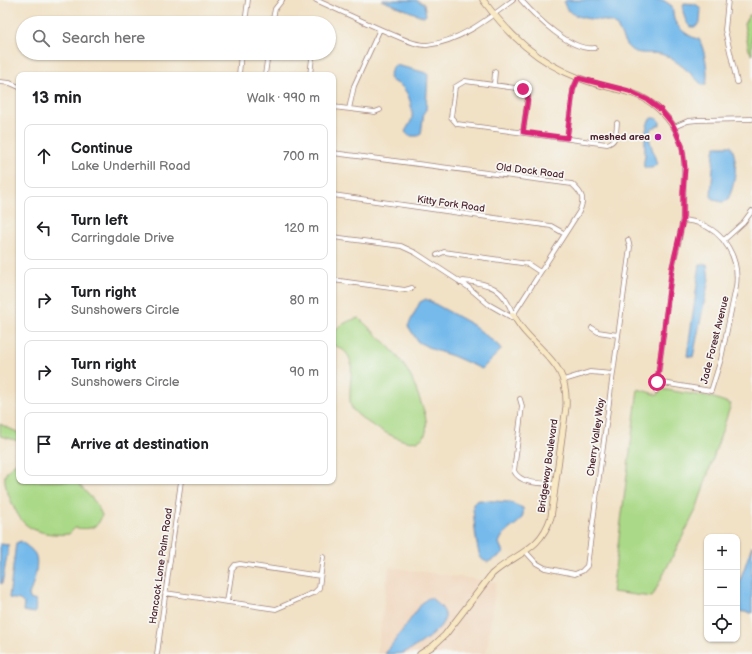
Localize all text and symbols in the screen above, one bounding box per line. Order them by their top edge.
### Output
search box [16,16,336,60]
icon: search [30,27,52,49]
text: Search here [62,29,145,48]
route end [514,80,532,98]
text: 13 min [32,88,82,108]
text: Walk · 990 m [247,90,320,106]
place label: meshed area [590,131,650,143]
marker: meshed area [653,132,663,142]
text: Continue [71,139,133,158]
icon: ahead [33,145,55,167]
text: 700 m [283,148,319,164]
text: Lake Underhill Road [71,158,190,174]
street label: Old Dock Road [495,161,565,181]
street label: Kitty Fork Road [416,193,486,215]
text: Turn left [71,211,128,230]
icon: left [33,217,55,239]
text: 120 m [284,220,319,236]
text: Carringdale Drive [71,230,174,246]
text: Turn right [71,283,136,302]
icon: right [33,289,55,311]
text: 80 m [290,292,319,308]
street label: Jade Forest Avenue [698,295,732,385]
text: Sunshowers Circle [71,302,180,318]
text: Turn right [71,355,136,374]
icon: right [33,361,55,383]
text: 90 m [290,364,319,380]
route start [648,373,666,391]
text: Sunshowers Circle [71,374,180,390]
street label: Cherry Valley Way [585,397,607,477]
street label: Bridgeway Boulevard [535,418,561,514]
icon: arrive [33,433,55,455]
text: Arrive at destination [71,435,209,454]
street label: Hancock Lone Palm Road [147,507,175,625]
map controls [704,534,740,642]
button: + [704,534,740,570]
button: − [704,570,740,606]
button: locate [704,606,740,642]

